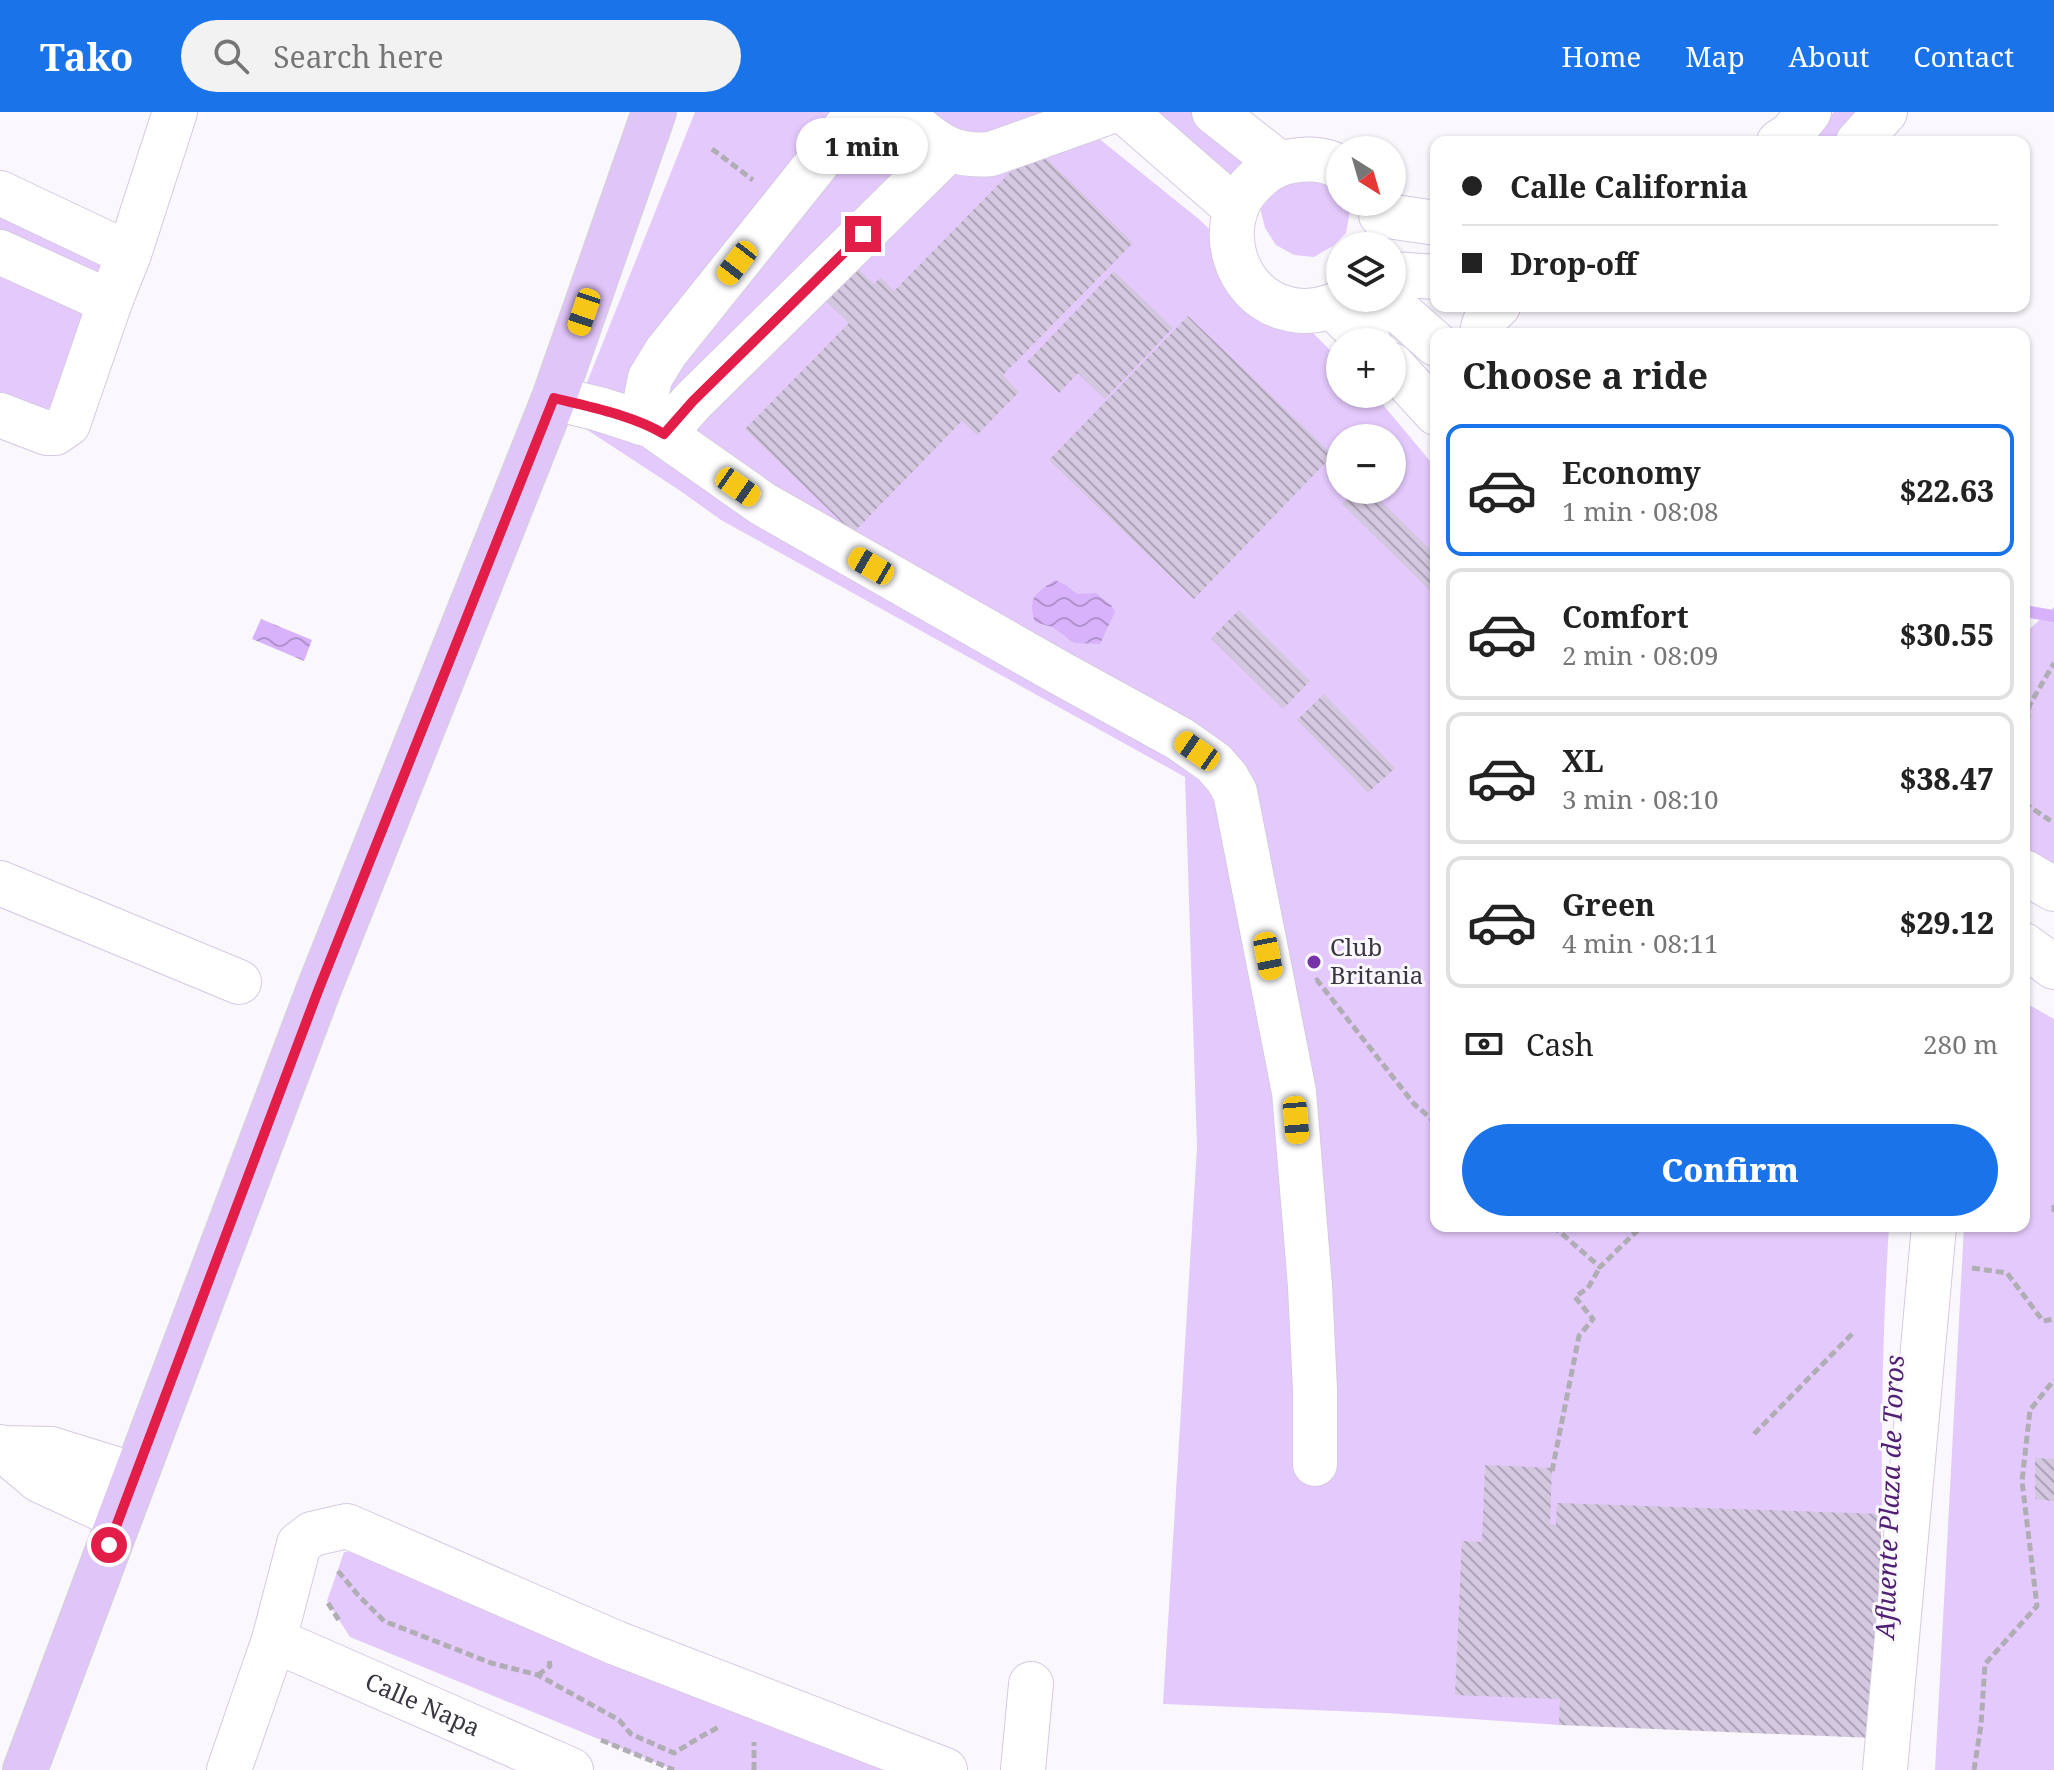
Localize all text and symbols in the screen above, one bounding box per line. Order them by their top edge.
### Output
search box [181,20,741,92]
text: Tako [40,30,133,82]
icon: search [209,34,253,78]
text: Search here [273,36,444,77]
text: Home [1562,37,1641,75]
text: Map [1685,37,1745,75]
text: About [1789,37,1869,75]
text: Contact [1913,37,2014,75]
callout: 1 min [797,118,929,174]
text: 1 min [825,128,899,164]
north arrow [1326,136,1406,216]
map controls [1326,136,1406,504]
text: Calle California [1510,166,1748,207]
route end [845,216,881,252]
button: layers [1326,232,1406,312]
car [713,237,761,289]
text: Drop-off [1510,243,1637,284]
car [565,285,603,339]
button: + [1326,328,1406,408]
text: Choose a ride [1462,351,1708,400]
button: − [1326,424,1406,504]
text: Economy [1562,452,1701,493]
icon: car [1466,454,1538,526]
car [711,463,765,511]
text: $22.63 [1900,470,1994,511]
text: 1 min · 08:08 [1562,493,1719,529]
car [844,544,898,588]
text: Comfort [1562,596,1689,637]
icon: car [1466,598,1538,670]
text: $30.55 [1900,614,1994,655]
text: 2 min · 08:09 [1562,637,1719,673]
car [1170,727,1224,775]
text: XL [1562,740,1604,781]
icon: car [1466,742,1538,814]
text: $38.47 [1900,758,1994,799]
text: 3 min · 08:10 [1562,781,1719,817]
text: Green [1562,884,1655,925]
icon: car [1466,886,1538,958]
text: $29.12 [1900,902,1994,943]
text: 4 min · 08:11 [1562,925,1719,961]
car [1252,930,1284,982]
place label: Club Britania [1330,930,1423,991]
marker: Club Britania [1305,953,1323,971]
icon: cash [1462,1022,1506,1066]
text: Cash [1526,1024,1594,1065]
text: 280 m [1923,1026,1998,1062]
car [1282,1095,1310,1145]
button: Confirm [1462,1124,1998,1216]
water label: Afluente Plaza de Toros [1866,1354,1912,1642]
route start [91,1527,127,1563]
street label: Calle Napa [360,1664,486,1743]

